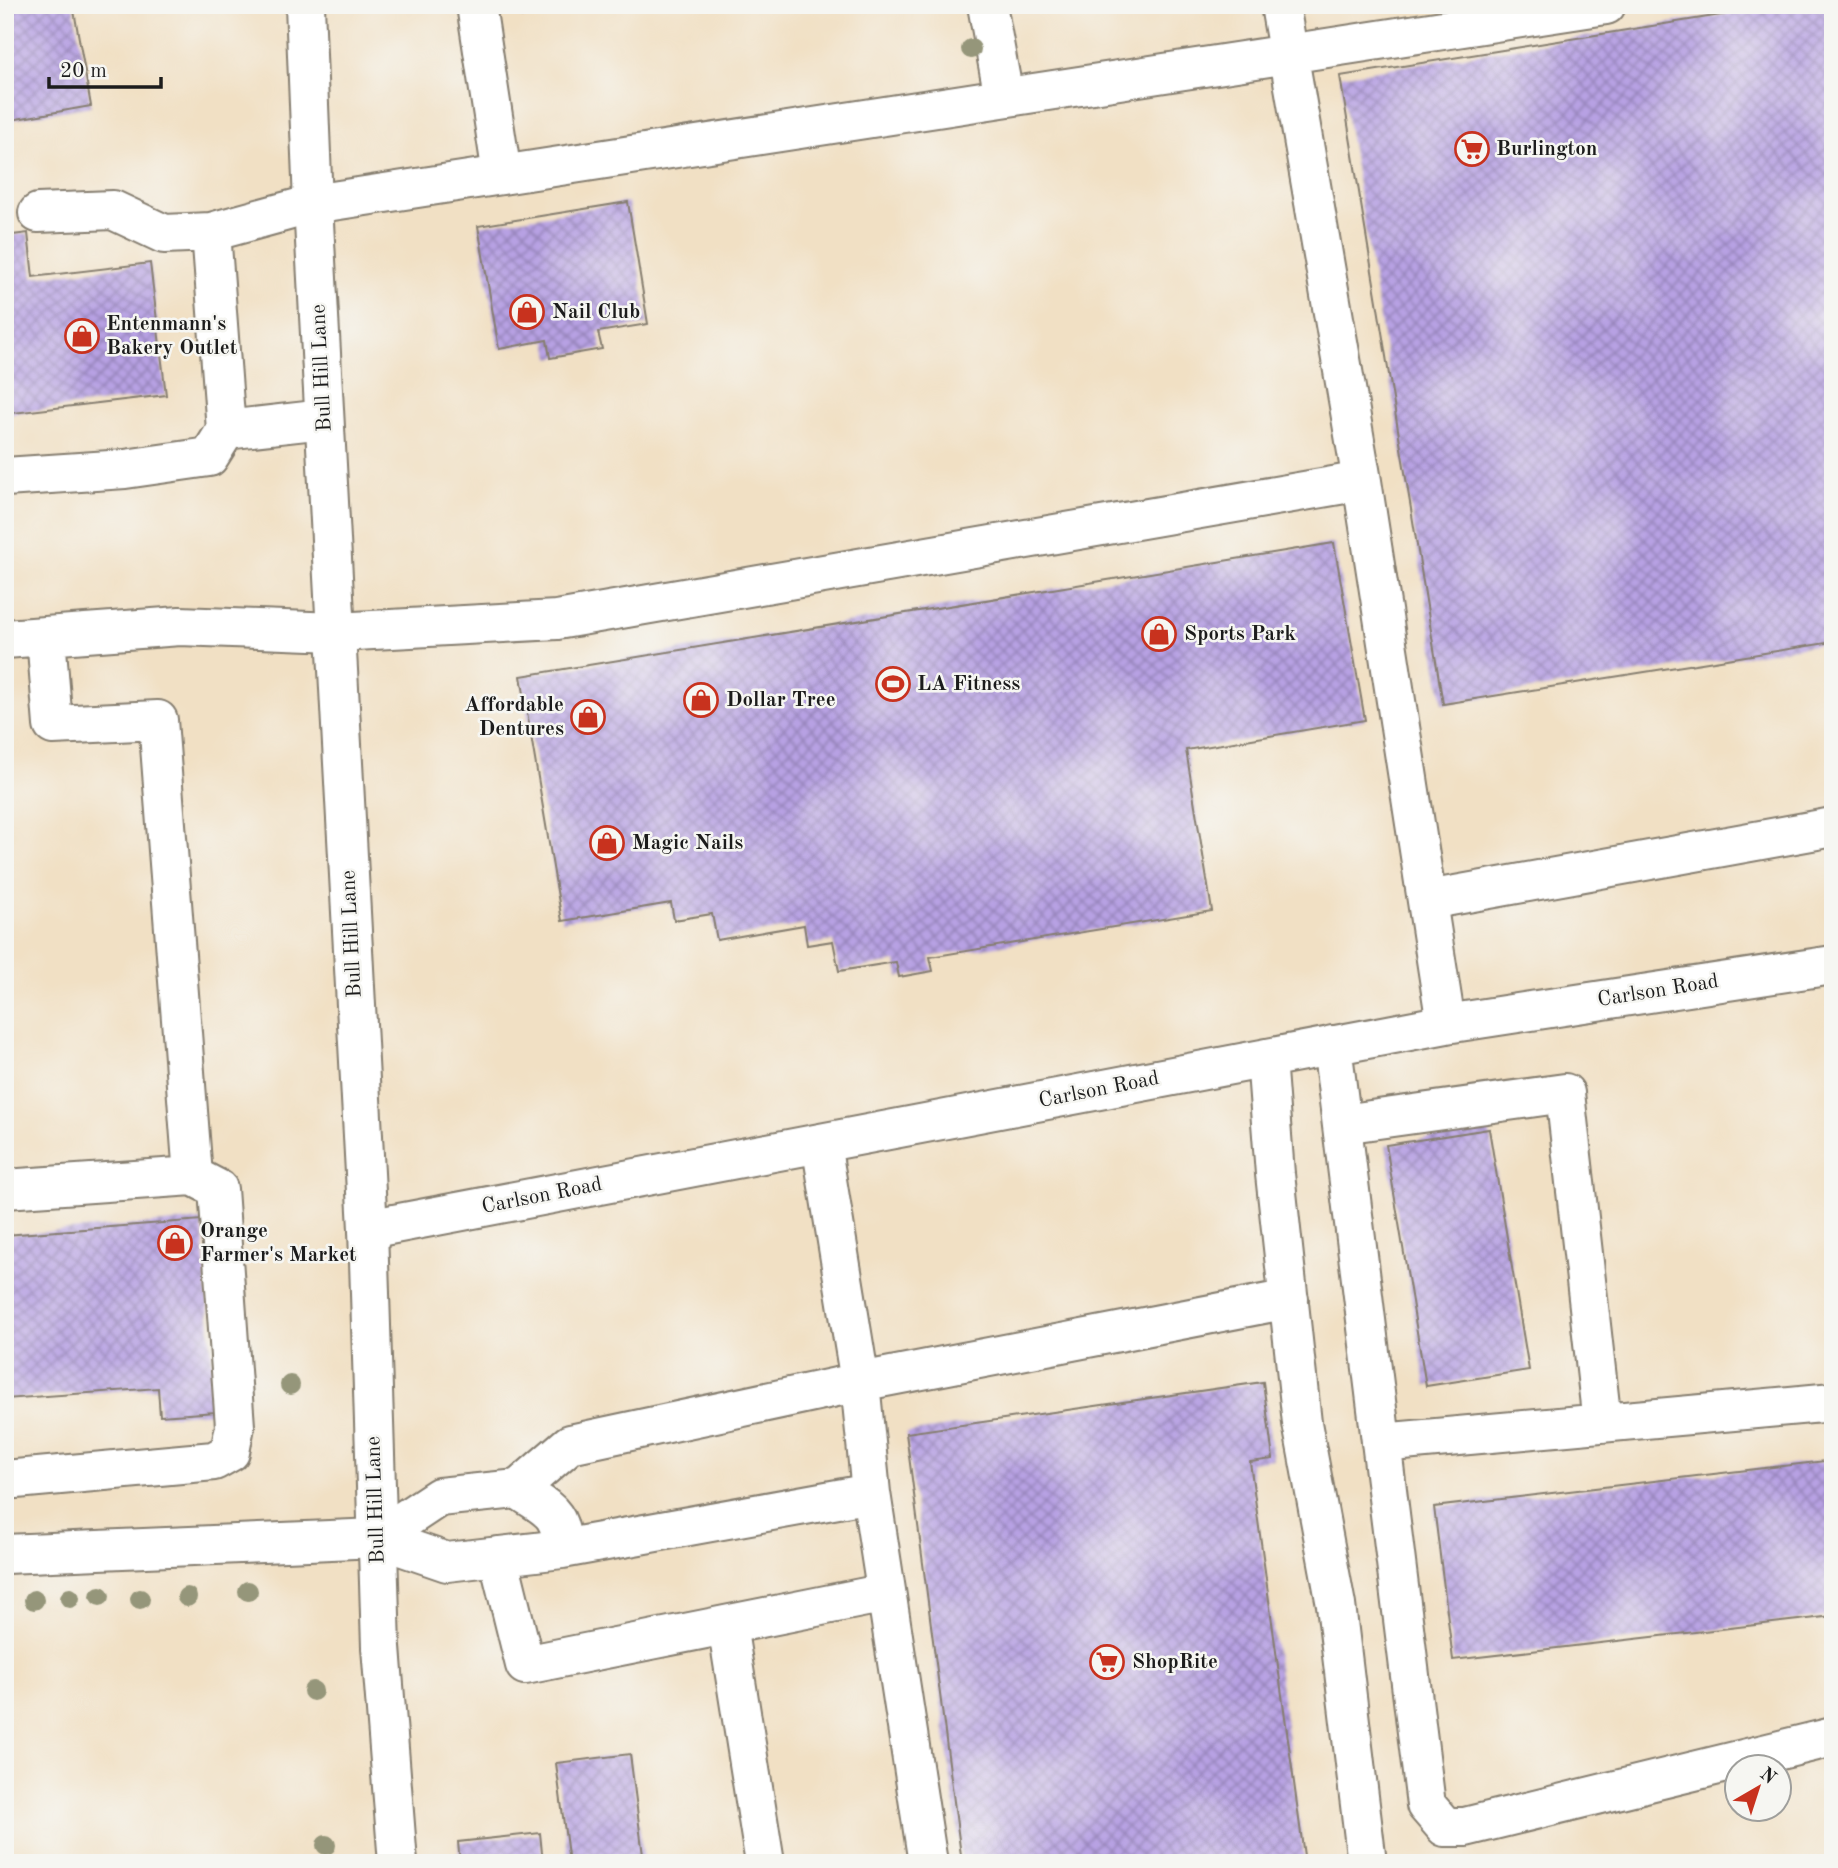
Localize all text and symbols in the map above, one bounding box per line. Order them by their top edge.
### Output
scale bar [49,46,161,90]
text: 20 m [60,61,107,82]
supermarket icon: Burlington [1453,130,1491,168]
place label: Burlington [1496,139,1597,160]
shop icon: Nail Club [508,293,546,331]
place label: Nail Club [552,302,640,323]
street label: Bull Hill Lane [308,304,336,432]
place label: Entenmann's Bakery Outlet [106,314,238,359]
shop icon: Entenmann's Bakery Outlet [63,317,101,355]
shop icon: Sports Park [1140,615,1178,653]
place label: Sports Park [1184,624,1296,645]
sports icon: LA Fitness [874,665,912,703]
place label: LA Fitness [917,674,1020,695]
shop icon: Dollar Tree [682,681,720,719]
place label: Dollar Tree [726,690,836,711]
place label: Affordable Dentures [464,695,564,740]
shop icon: Affordable Dentures [569,698,607,736]
shop icon: Magic Nails [588,824,626,862]
place label: Magic Nails [632,833,743,854]
street label: Bull Hill Lane [338,870,366,998]
street label: Carlson Road [1596,971,1720,1011]
street label: Carlson Road [1037,1068,1161,1112]
street label: Carlson Road [480,1174,604,1218]
place label: Orange Farmer's Market [200,1221,357,1266]
shop icon: Orange Farmer's Market [156,1224,194,1262]
street label: Bull Hill Lane [363,1436,389,1564]
supermarket icon: ShopRite [1088,1643,1126,1681]
place label: ShopRite [1132,1652,1218,1673]
north arrow [1722,1752,1792,1822]
text: N [1756,1765,1779,1789]

